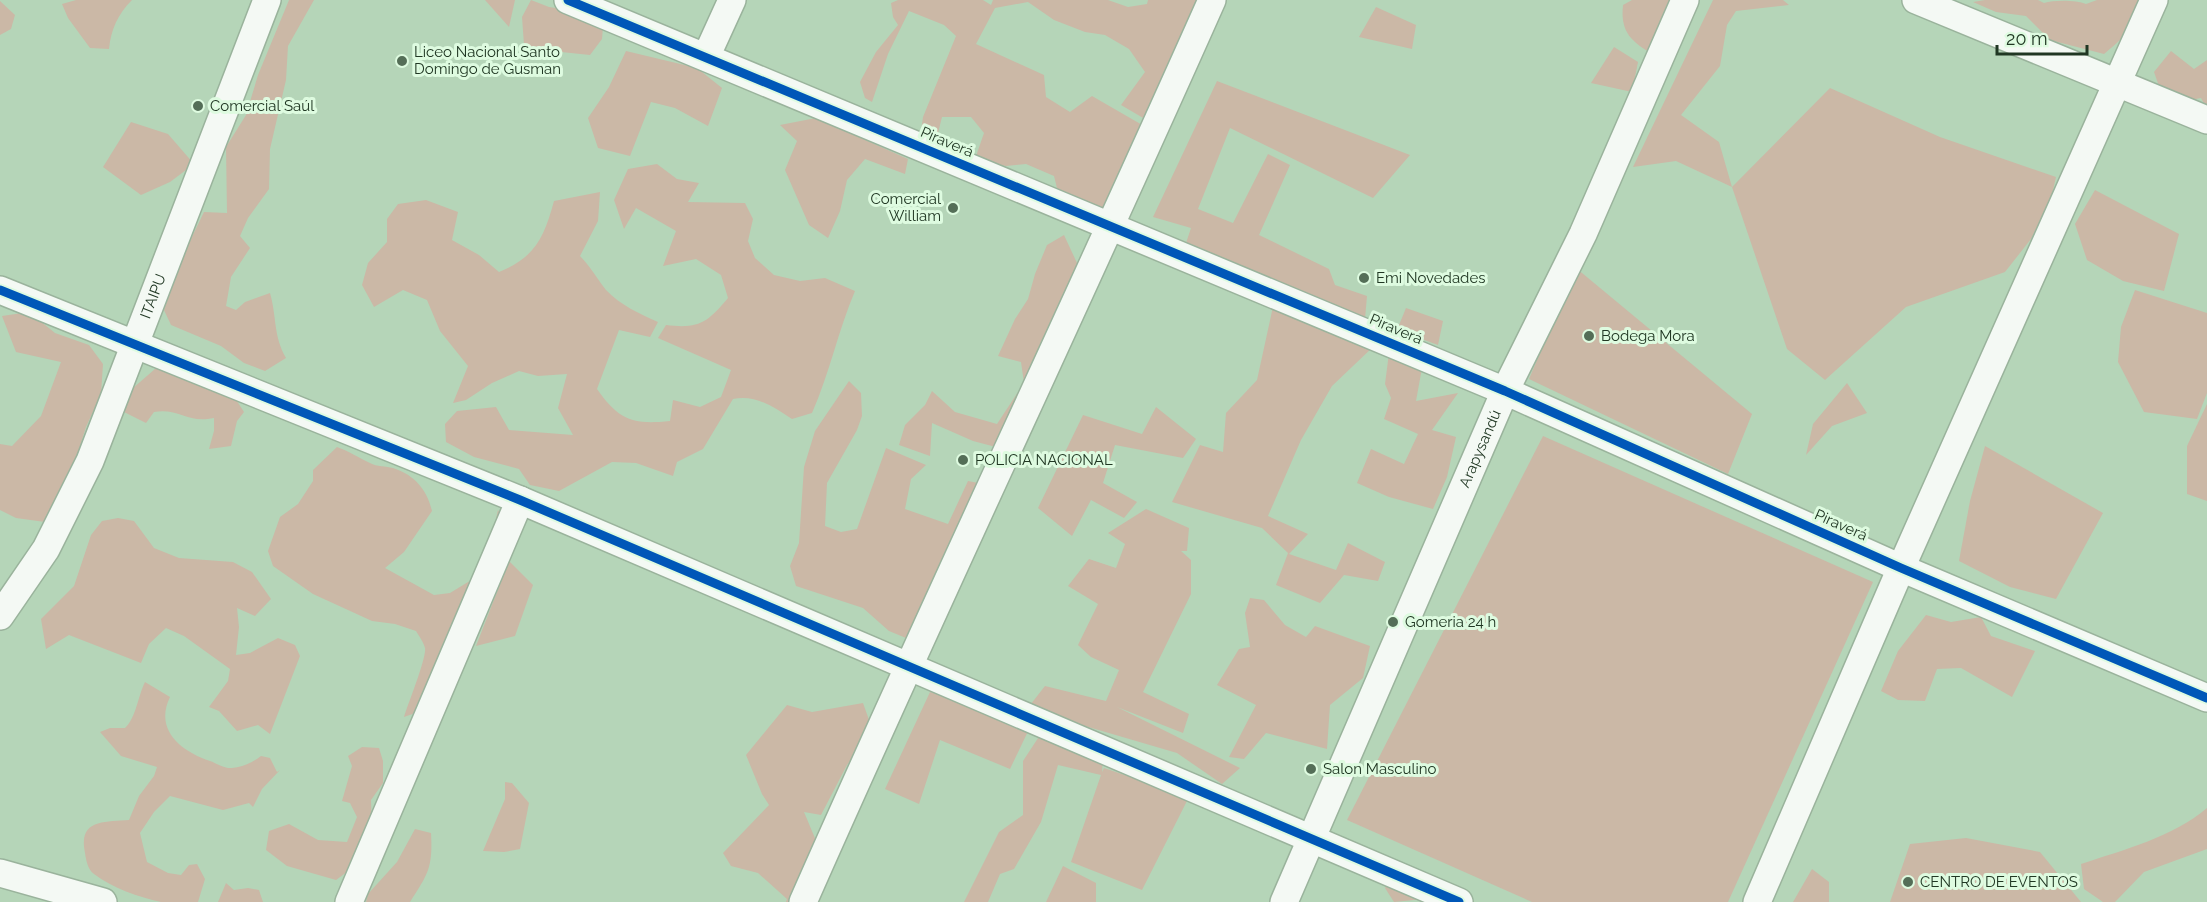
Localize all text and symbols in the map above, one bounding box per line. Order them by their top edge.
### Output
scale bar [1997,18,2087,56]
text: 20 m [2006,28,2048,49]
place label: Liceo Nacional Santo Domingo de Gusman [414,43,561,78]
marker: Liceo Nacional Santo Domingo de Gusman [395,54,409,68]
place label: Comercial Saúl [210,97,315,115]
marker: Comercial Saúl [191,99,205,113]
street label: Piraverá [918,123,976,161]
place label: Comercial William [870,190,942,225]
marker: Comercial William [946,201,960,215]
place label: Emi Novedades [1376,269,1485,287]
street label: ITAIPU [136,271,170,321]
marker: Emi Novedades [1357,271,1371,285]
street label: Piraverá [1367,310,1425,348]
place label: Bodega Mora [1601,327,1695,345]
marker: Bodega Mora [1582,329,1596,343]
street label: Arapysandú [1455,407,1505,490]
place label: POLICIA NACIONAL [975,451,1113,469]
marker: POLICIA NACIONAL [956,453,970,467]
street label: Piraverá [1812,505,1870,545]
place label: Gomeria 24 h [1405,613,1496,631]
marker: Gomeria 24 h [1386,615,1400,629]
place label: Salon Masculino [1323,760,1437,778]
marker: Salon Masculino [1304,762,1318,776]
place label: CENTRO DE EVENTOS [1920,873,2078,891]
marker: CENTRO DE EVENTOS [1901,875,1915,889]

